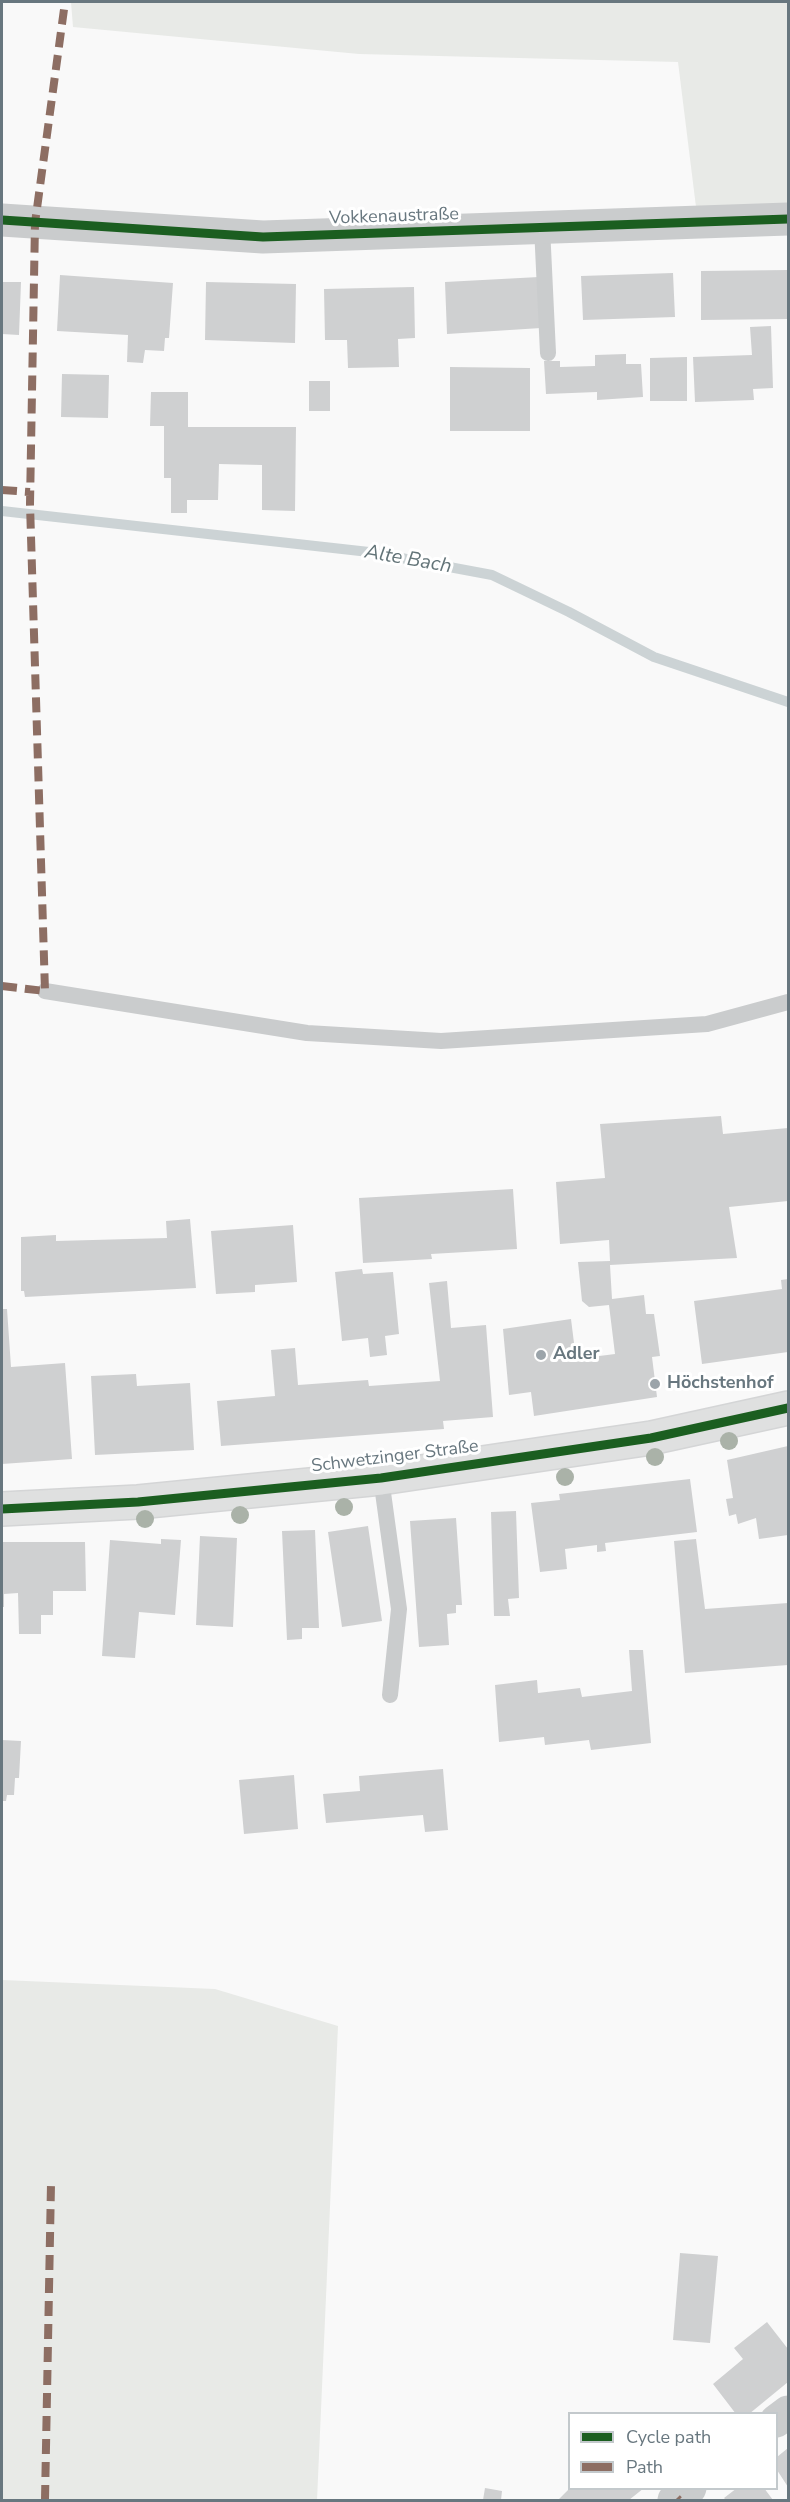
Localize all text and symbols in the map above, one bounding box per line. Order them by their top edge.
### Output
street label: Vokkenaustraße [329,204,459,230]
water label: Alte Bach [363,541,453,579]
place label: Adler [553,1344,600,1366]
marker: Adler [534,1348,548,1362]
place label: Höchstenhof [667,1373,773,1395]
marker: Höchstenhof [648,1377,662,1391]
street label: Schwetzinger Straße [310,1436,480,1478]
legend [568,2412,778,2490]
text: Cycle path [626,2425,711,2449]
text: Path [626,2455,663,2479]

